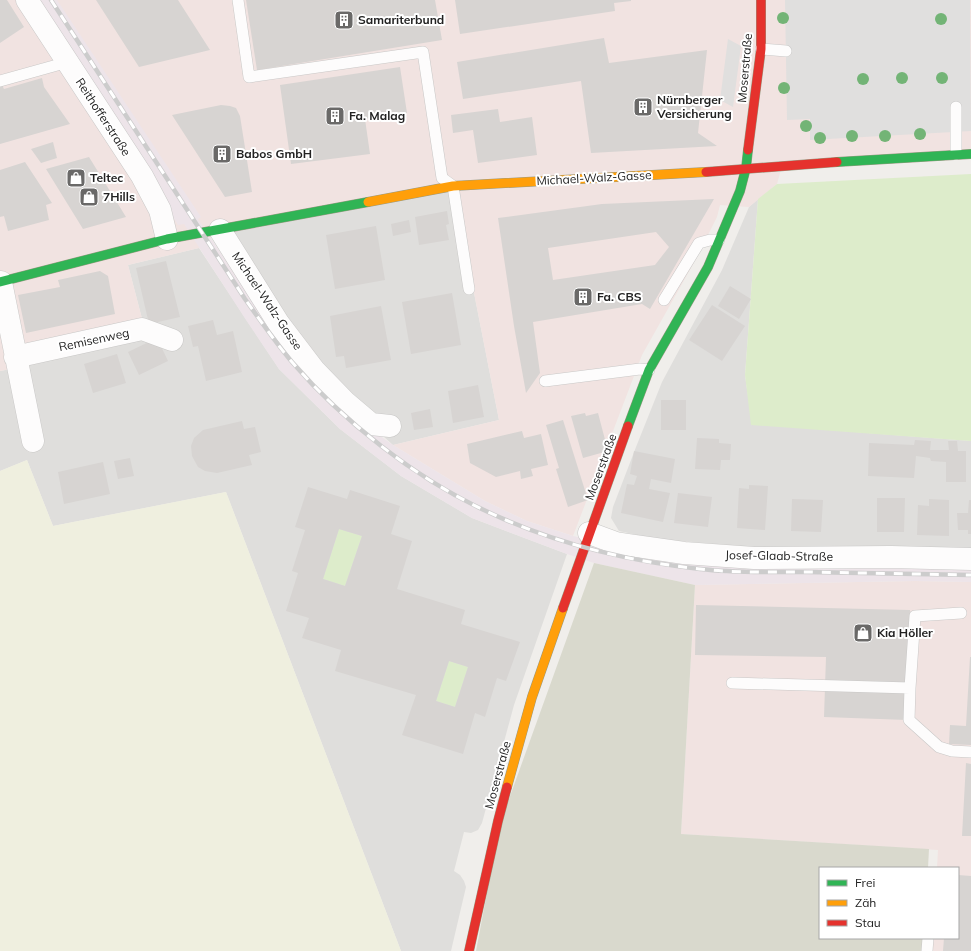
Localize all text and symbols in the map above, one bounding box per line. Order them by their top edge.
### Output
building icon: Samariterbund [333,9,355,31]
place label: Samariterbund [358,12,444,27]
street label: Moserstraße [734,33,755,103]
street label: Reithofferstraße [73,75,134,159]
place label: Nürnberger Versicherung [656,92,732,121]
building icon: Nürnberger Versicherung [632,96,654,118]
building icon: Fa. Malag [324,105,346,127]
place label: Fa. Malag [349,108,405,123]
building icon: Babos GmbH [211,143,233,165]
place label: Babos GmbH [236,146,312,161]
shop icon: Teltec [65,167,87,189]
street label: Michael-Walz-Gasse [536,167,652,188]
place label: Teltec [90,170,123,185]
shop icon: 7Hills [78,186,100,208]
place label: 7Hills [103,189,135,204]
street label: Michael-Walz-Gasse [229,249,306,353]
building icon: Fa. CBS [572,286,594,308]
place label: Fa. CBS [597,289,642,304]
street label: Remisenweg [57,325,131,354]
street label: Moserstraße [582,432,619,502]
street label: Josef-Glaab-Straße [725,547,833,564]
shop icon: Kia Höller [852,622,874,644]
place label: Kia Höller [877,625,933,640]
street label: Moserstraße [481,739,514,810]
legend [819,867,959,939]
text: Frei [855,875,875,890]
text: Zäh [855,895,876,910]
text: Stau [855,915,881,930]

